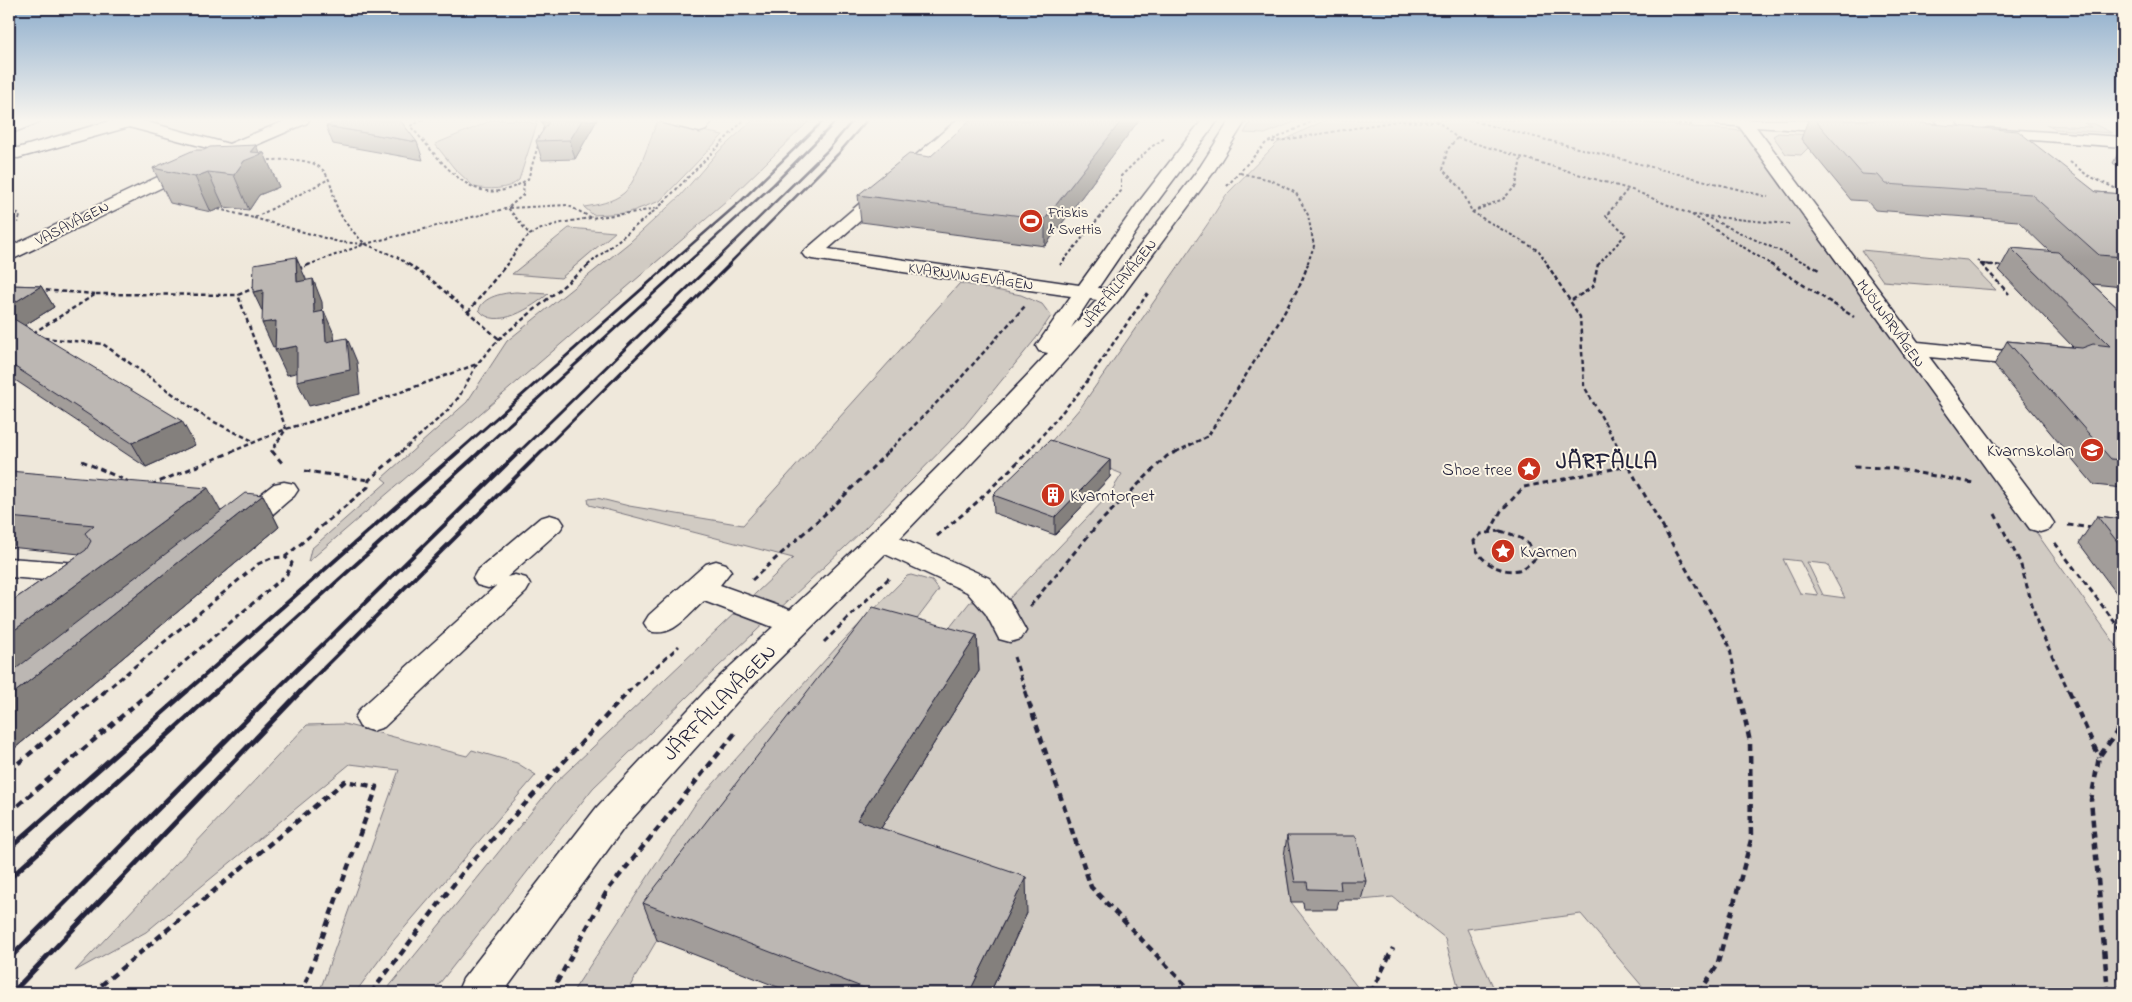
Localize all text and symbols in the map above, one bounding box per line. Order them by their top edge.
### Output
street label: VASAVÄGEN [31,196,113,252]
place label: Friskis & Svettis [1047,202,1102,241]
sports icon: Friskis & Svettis [1018,208,1044,234]
street label: JÄRFÄLLAVÄGEN [1077,234,1163,333]
street label: KVARNVINGEVÄGEN [907,257,1035,297]
street label: MJÖLNARVÄGEN [1851,275,1930,372]
school or university icon: Kvarnskolan [2079,437,2105,463]
place label: Kvarnskolan [1987,439,2074,465]
district label: JÄRFÄLLA [1556,447,1658,479]
place icon: Shoe tree [1516,456,1542,482]
place label: Shoe tree [1442,458,1513,484]
building icon: Kvarntorpet [1040,482,1066,508]
place label: Kvarntorpet [1070,484,1155,510]
place icon: Kvarnen [1490,538,1516,564]
place label: Kvarnen [1520,540,1577,566]
street label: JÄRFÄLLAVÄGEN [657,638,784,769]

